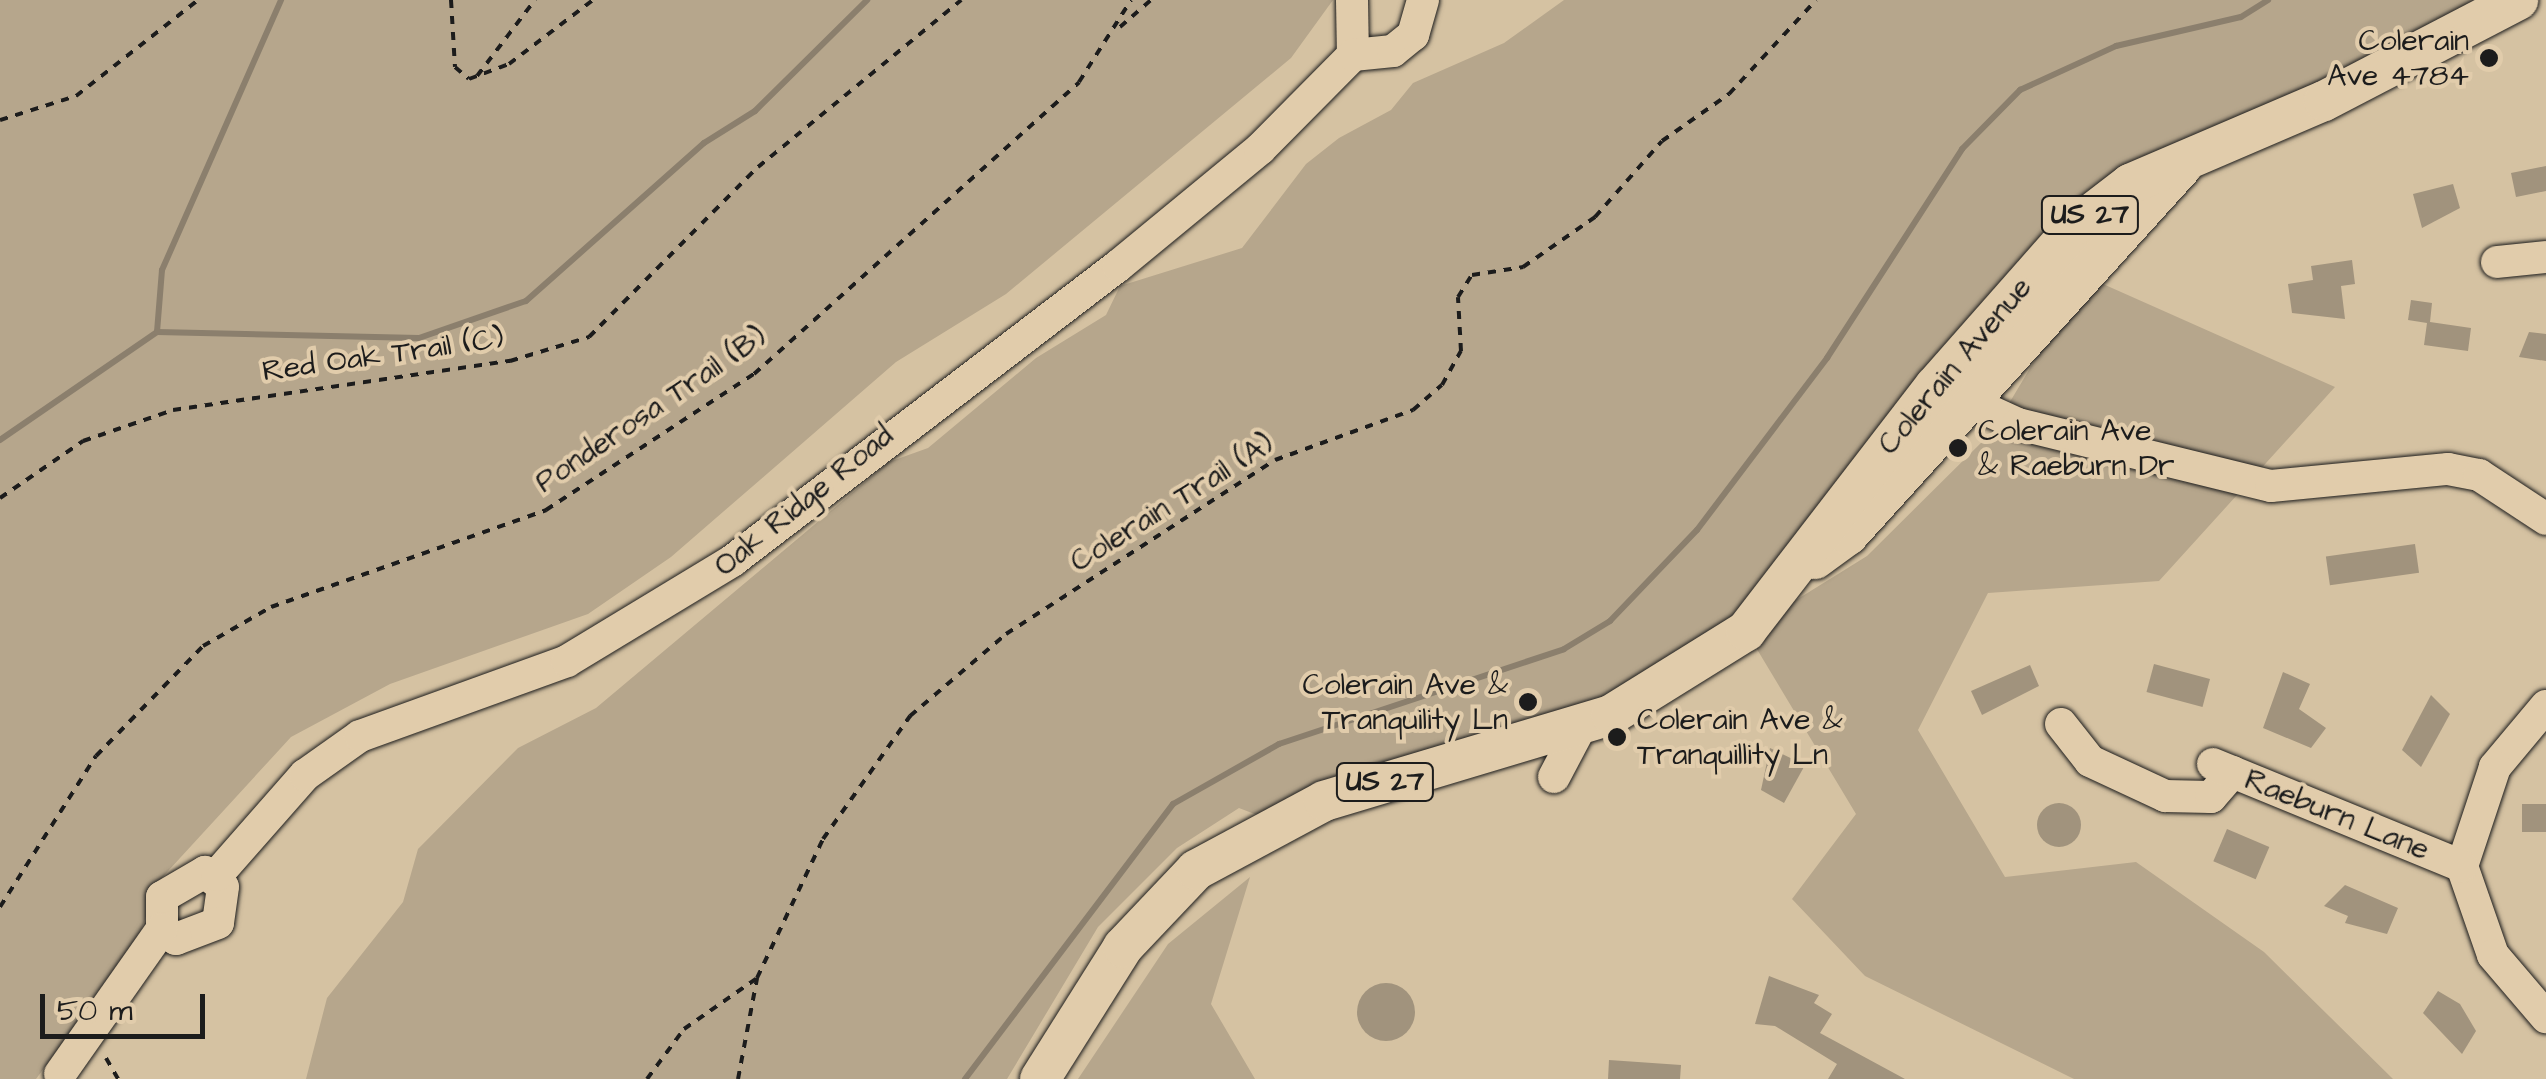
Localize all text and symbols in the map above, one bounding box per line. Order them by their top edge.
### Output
place label: Colerain Ave 4784 [2327,23,2469,94]
marker: Colerain Ave 4784 [2478,47,2500,69]
road number: US 27 [2040,192,2140,238]
street label: Colerain Avenue [1871,270,2039,462]
street label: Ponderosa Trail (B) [529,319,773,501]
street label: Red Oak Trail (C) [260,320,506,390]
place label: Colerain Ave & Raeburn Dr [1978,413,2175,484]
street label: Oak Ridge Road [707,418,901,584]
street label: Colerain Trail (A) [1064,426,1280,580]
marker: Colerain Ave & Raeburn Dr [1947,437,1969,459]
place label: Colerain Ave & Tranquility Ln [1302,667,1508,738]
marker: Colerain Ave & Tranquility Ln [1517,691,1539,713]
place label: Colerain Ave & Tranquillity Ln [1637,702,1843,772]
marker: Colerain Ave & Tranquillity Ln [1606,726,1628,748]
road number: US 27 [1335,759,1435,805]
street label: Raeburn Lane [2239,762,2435,868]
scale bar [45,974,210,1036]
text: 50 m [57,990,133,1032]

